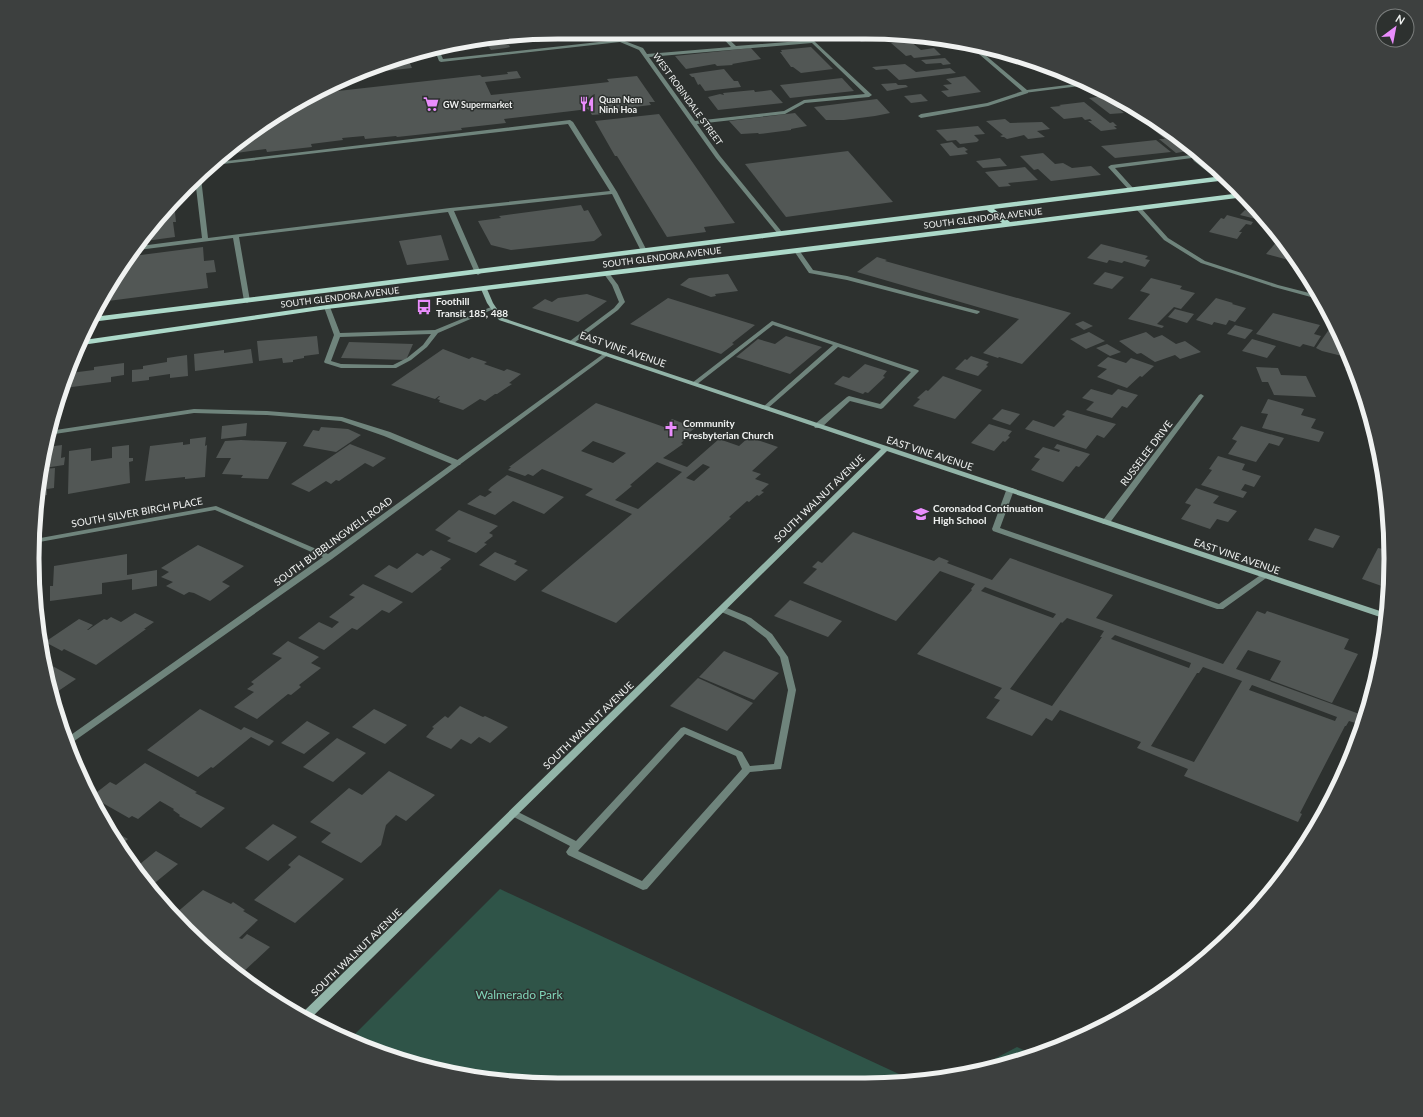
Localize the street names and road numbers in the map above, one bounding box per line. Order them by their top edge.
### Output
street label: WEST ROBINDALE STREET [651,51,726,148]
street label: SOUTH GLENDORA AVENUE [923,205,1043,231]
street label: SOUTH GLENDORA AVENUE [602,244,722,270]
street label: SOUTH GLENDORA AVENUE [280,284,400,310]
street label: EAST VINE AVENUE [578,329,668,369]
street label: RUSSELEE DRIVE [1118,418,1175,488]
street label: EAST VINE AVENUE [885,433,975,473]
street label: SOUTH WALNUT AVENUE [771,452,867,544]
street label: SOUTH SILVER BIRCH PLACE [70,494,204,529]
street label: SOUTH BUBBLINGWELL ROAD [271,494,395,588]
street label: EAST VINE AVENUE [1192,536,1282,576]
street label: SOUTH WALNUT AVENUE [540,679,636,771]
street label: SOUTH WALNUT AVENUE [308,906,404,998]

